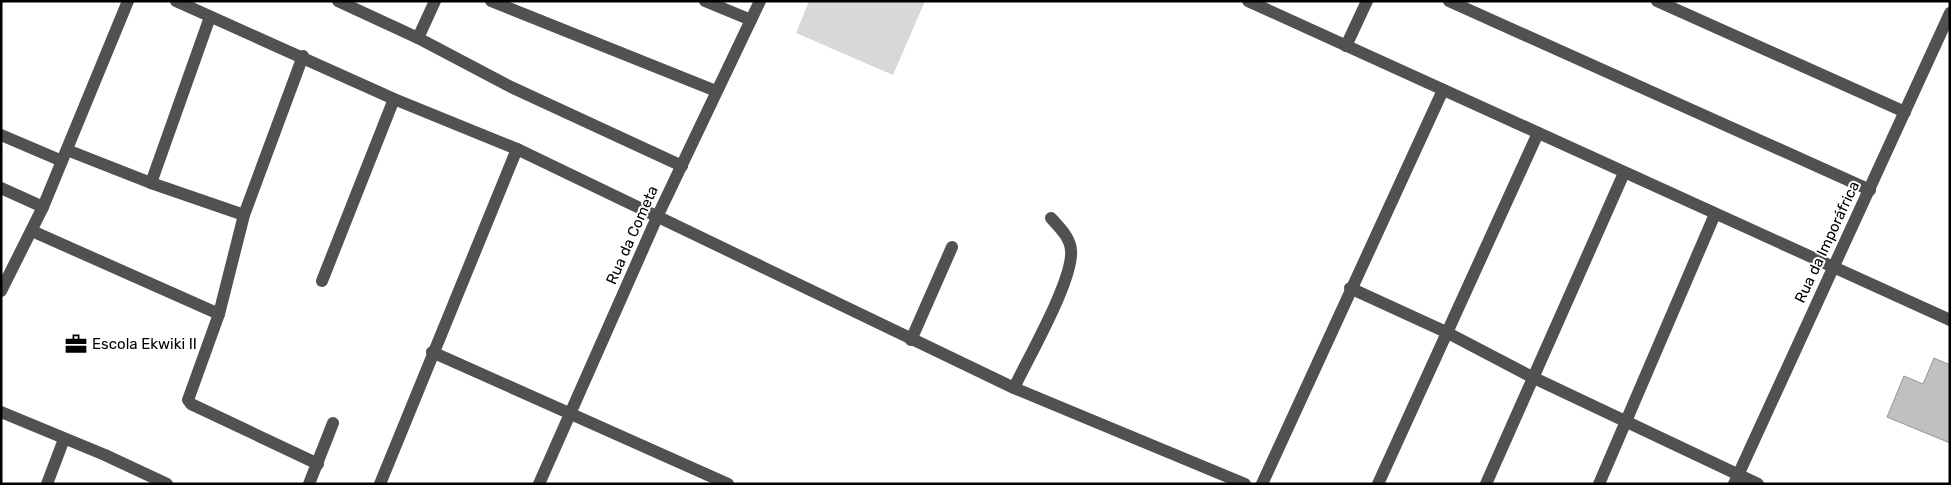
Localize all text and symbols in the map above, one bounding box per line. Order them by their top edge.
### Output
street label: Rua da Imporáfrica [1791,178,1863,306]
street label: Rua da Cometa [602,183,662,287]
office icon: Escola Ekwiki II [63,331,89,357]
place label: Escola Ekwiki II [92,335,197,353]

